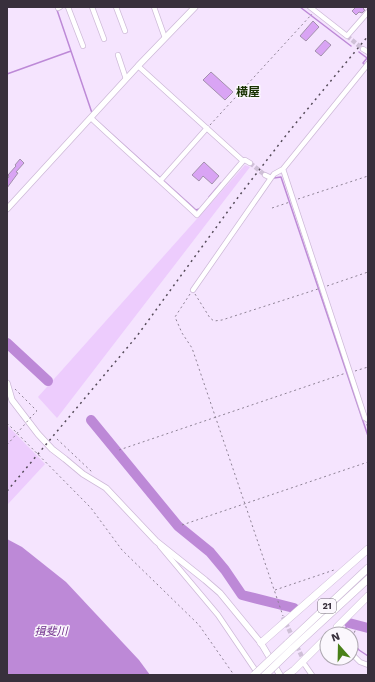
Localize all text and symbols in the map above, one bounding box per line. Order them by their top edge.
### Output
district label: 横屋 [236,85,260,99]
road number: 21 [318,599,336,613]
water label: 揖斐川 [35,625,68,638]
north arrow [319,626,359,666]
text: N [330,630,342,645]

